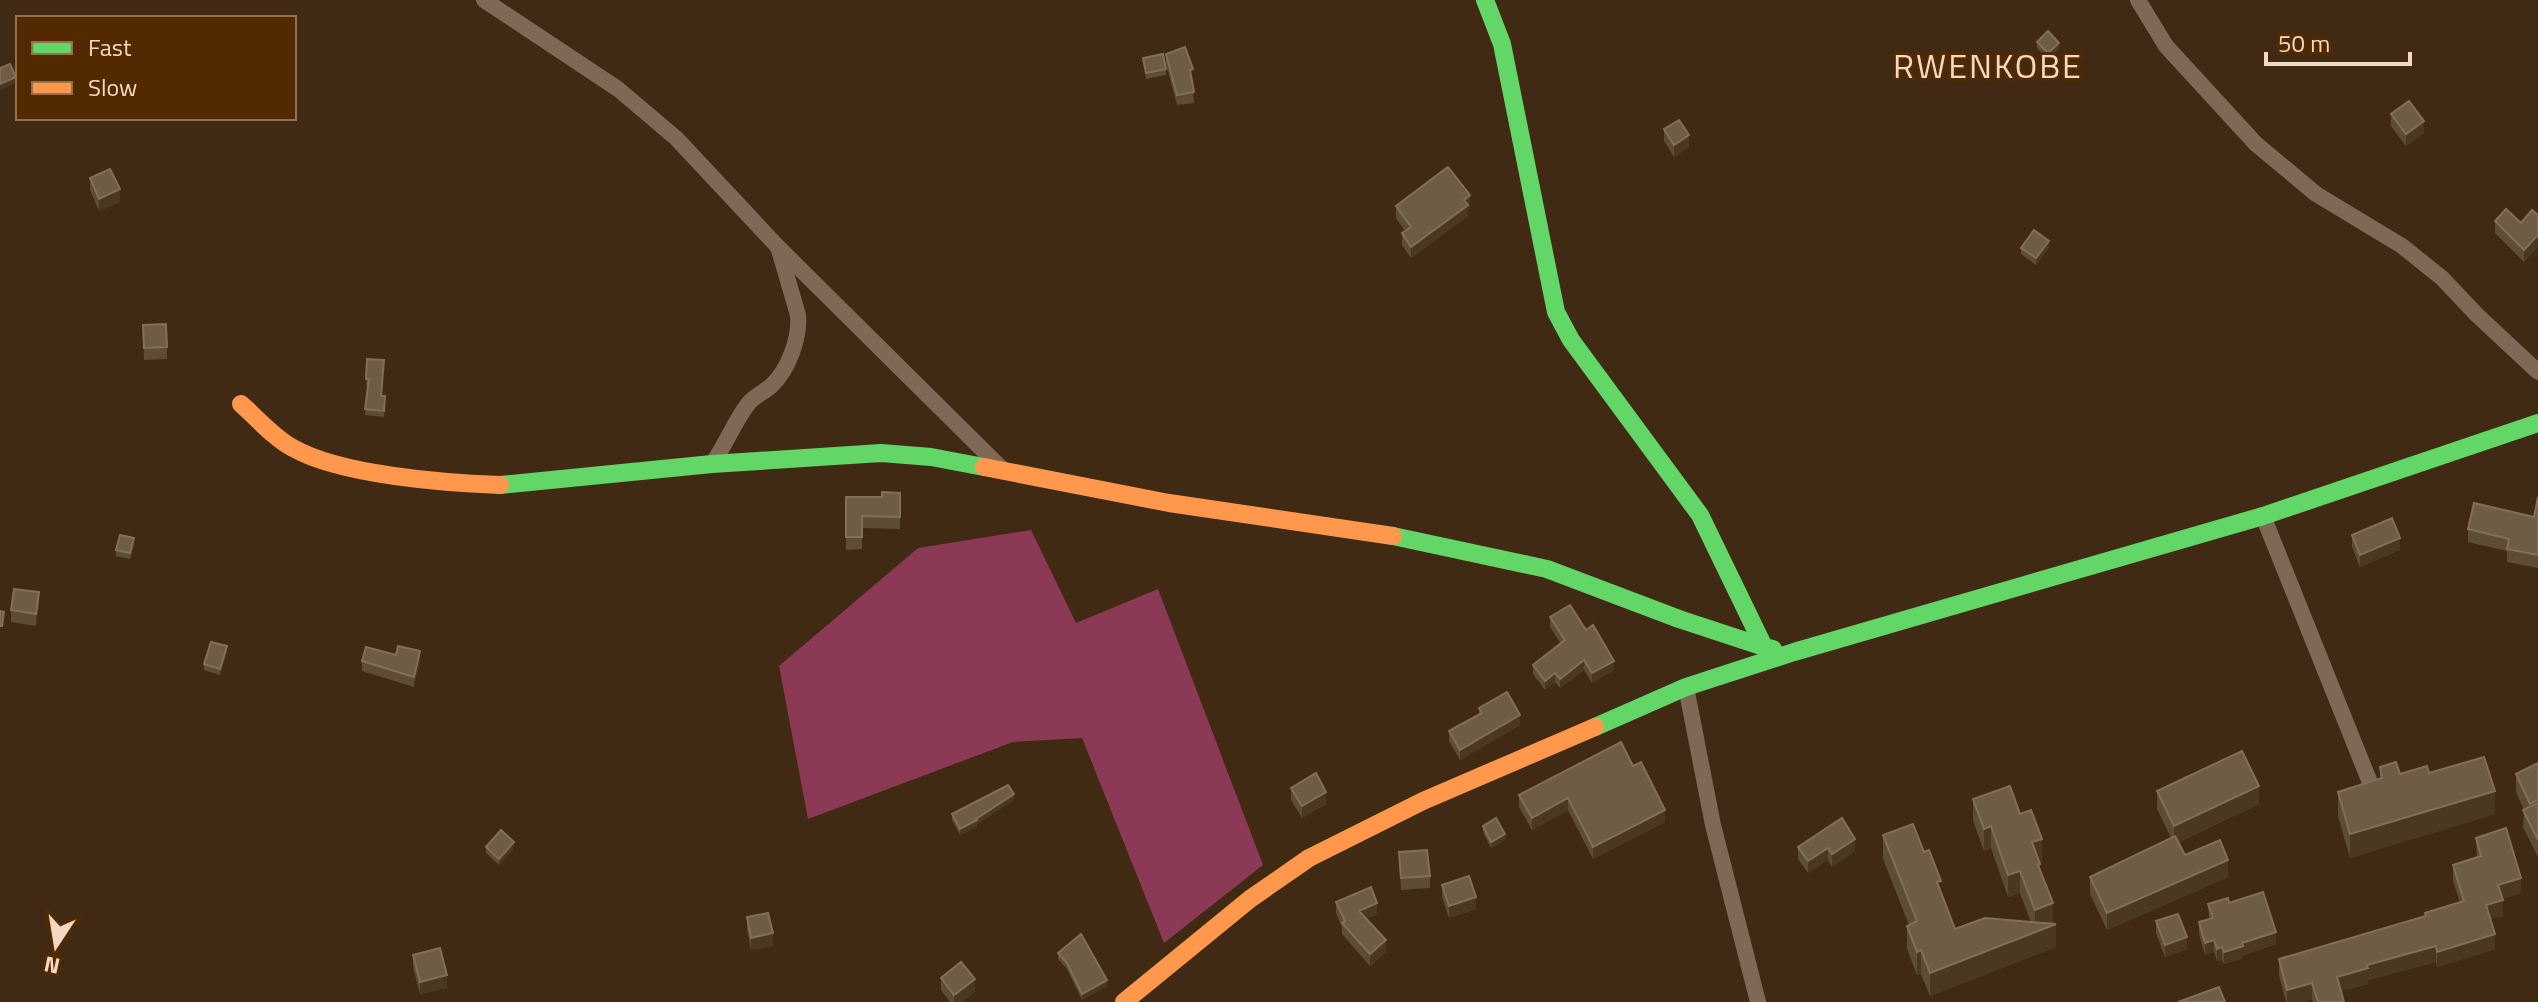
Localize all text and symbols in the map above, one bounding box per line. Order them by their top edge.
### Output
legend [16,16,296,120]
scale bar [2266,16,2410,66]
text: 50 m [2278,25,2330,61]
text: Fast [88,29,132,65]
district label: RWENKOBE [1893,39,2083,91]
text: Slow [88,69,137,105]
north arrow [16,906,96,986]
text: N [41,947,63,984]

